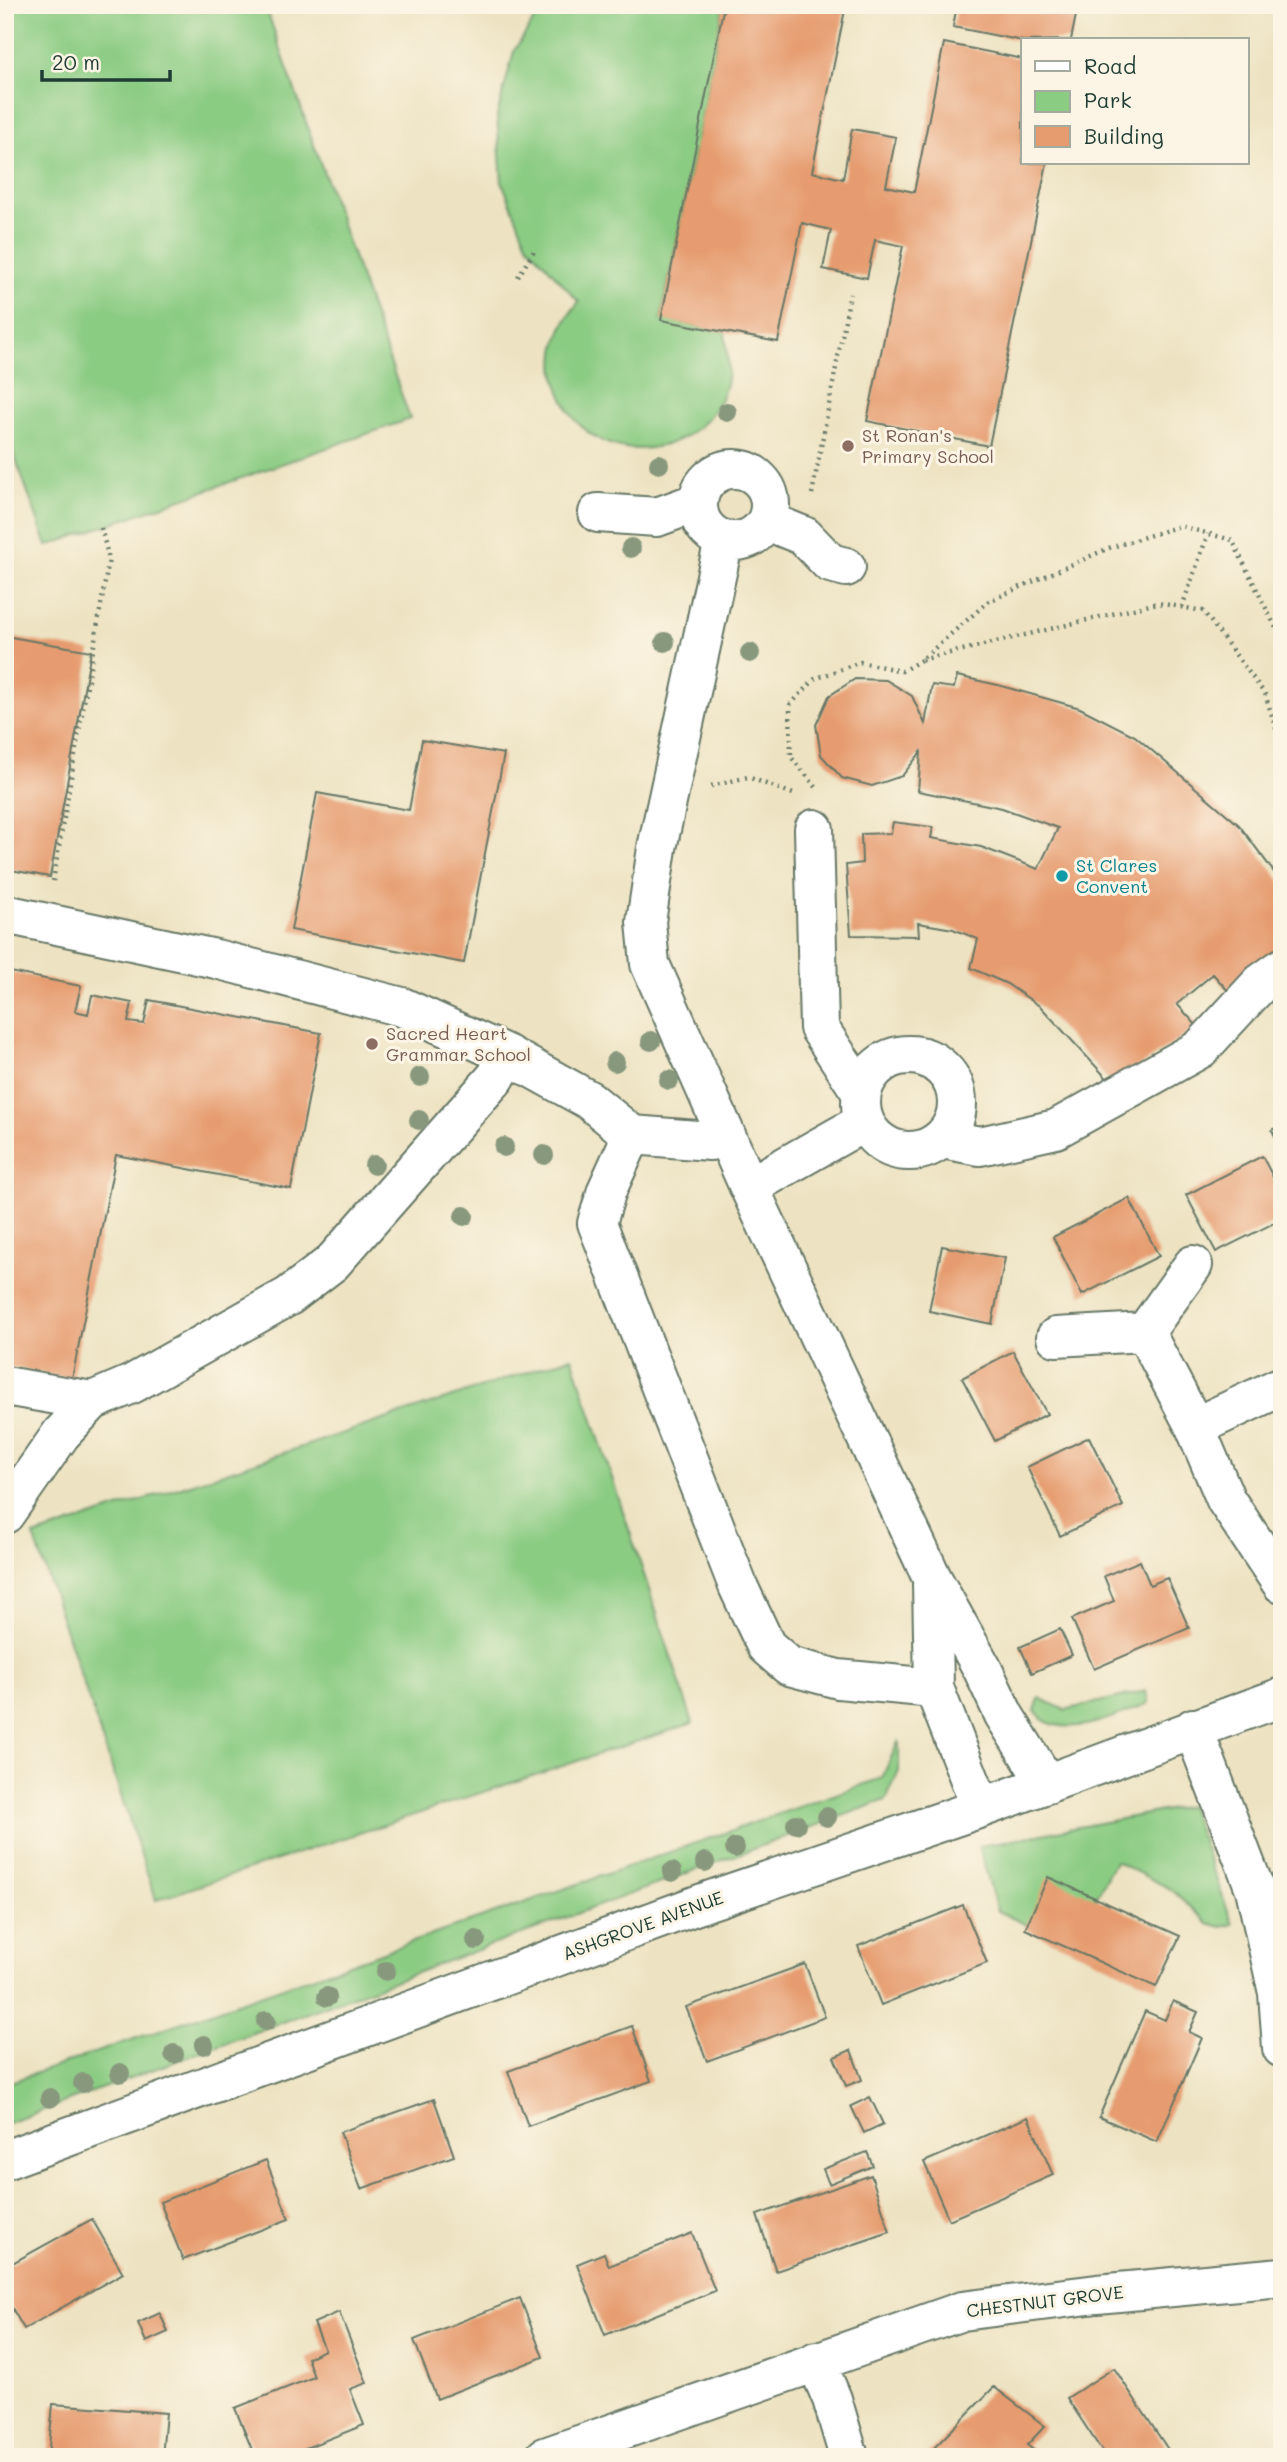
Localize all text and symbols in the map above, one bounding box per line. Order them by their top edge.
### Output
scale bar [42,38,170,82]
legend [1021,38,1248,164]
text: 20 m [52,48,100,75]
text: Road [1084,52,1136,79]
text: Park [1084,86,1132,113]
text: Building [1084,122,1164,149]
place label: St Ronan's Primary School [862,423,994,468]
marker: St Ronan's Primary School [840,438,856,454]
place label: St Clares Convent [1076,853,1157,898]
marker: St Clares Convent [1054,868,1070,884]
place label: Sacred Heart Grammar School [386,1021,531,1066]
marker: Sacred Heart Grammar School [364,1036,380,1052]
street label: ASHGROVE AVENUE [559,1885,726,1965]
street label: CHESTNUT GROVE [965,2279,1125,2323]

